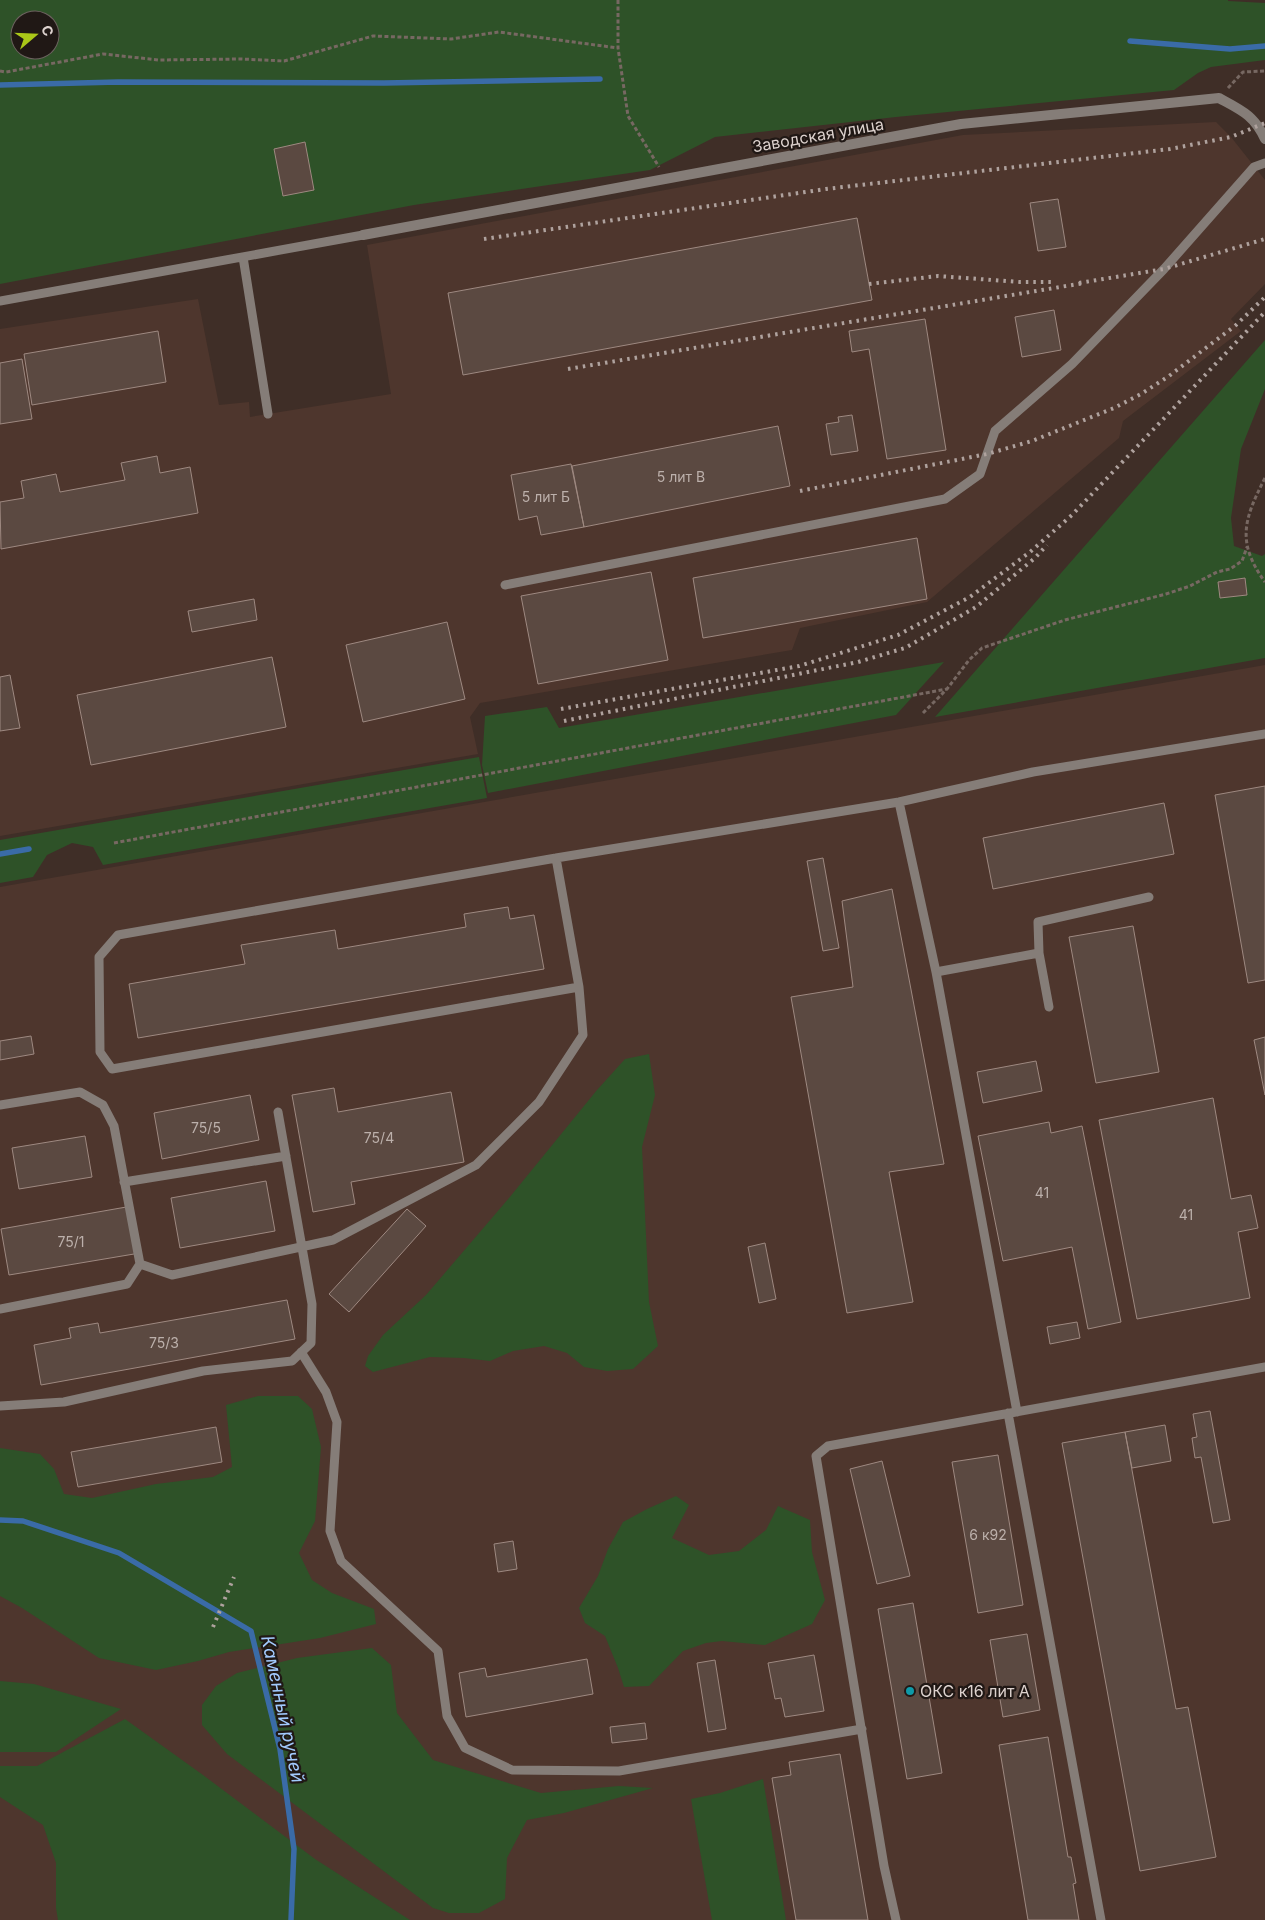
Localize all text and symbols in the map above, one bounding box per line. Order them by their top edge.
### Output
north arrow [10,10,60,60]
text: С [38,23,57,38]
street label: Заводская улица [751,114,885,156]
house number: 5 лит В [657,468,705,485]
house number: 5 лит Б [522,488,570,505]
house number: 75/5 [191,1119,221,1136]
house number: 75/4 [364,1129,394,1146]
house number: 41 [1035,1184,1049,1201]
house number: 41 [1179,1206,1193,1223]
house number: 75/1 [57,1233,85,1250]
house number: 75/3 [149,1334,179,1351]
house number: 6 к92 [969,1526,1007,1543]
water label: Каменный ручей [257,1634,309,1785]
place label: ОКС к16 лит А [920,1681,1030,1701]
marker: ОКС к16 лит А [904,1685,916,1697]

